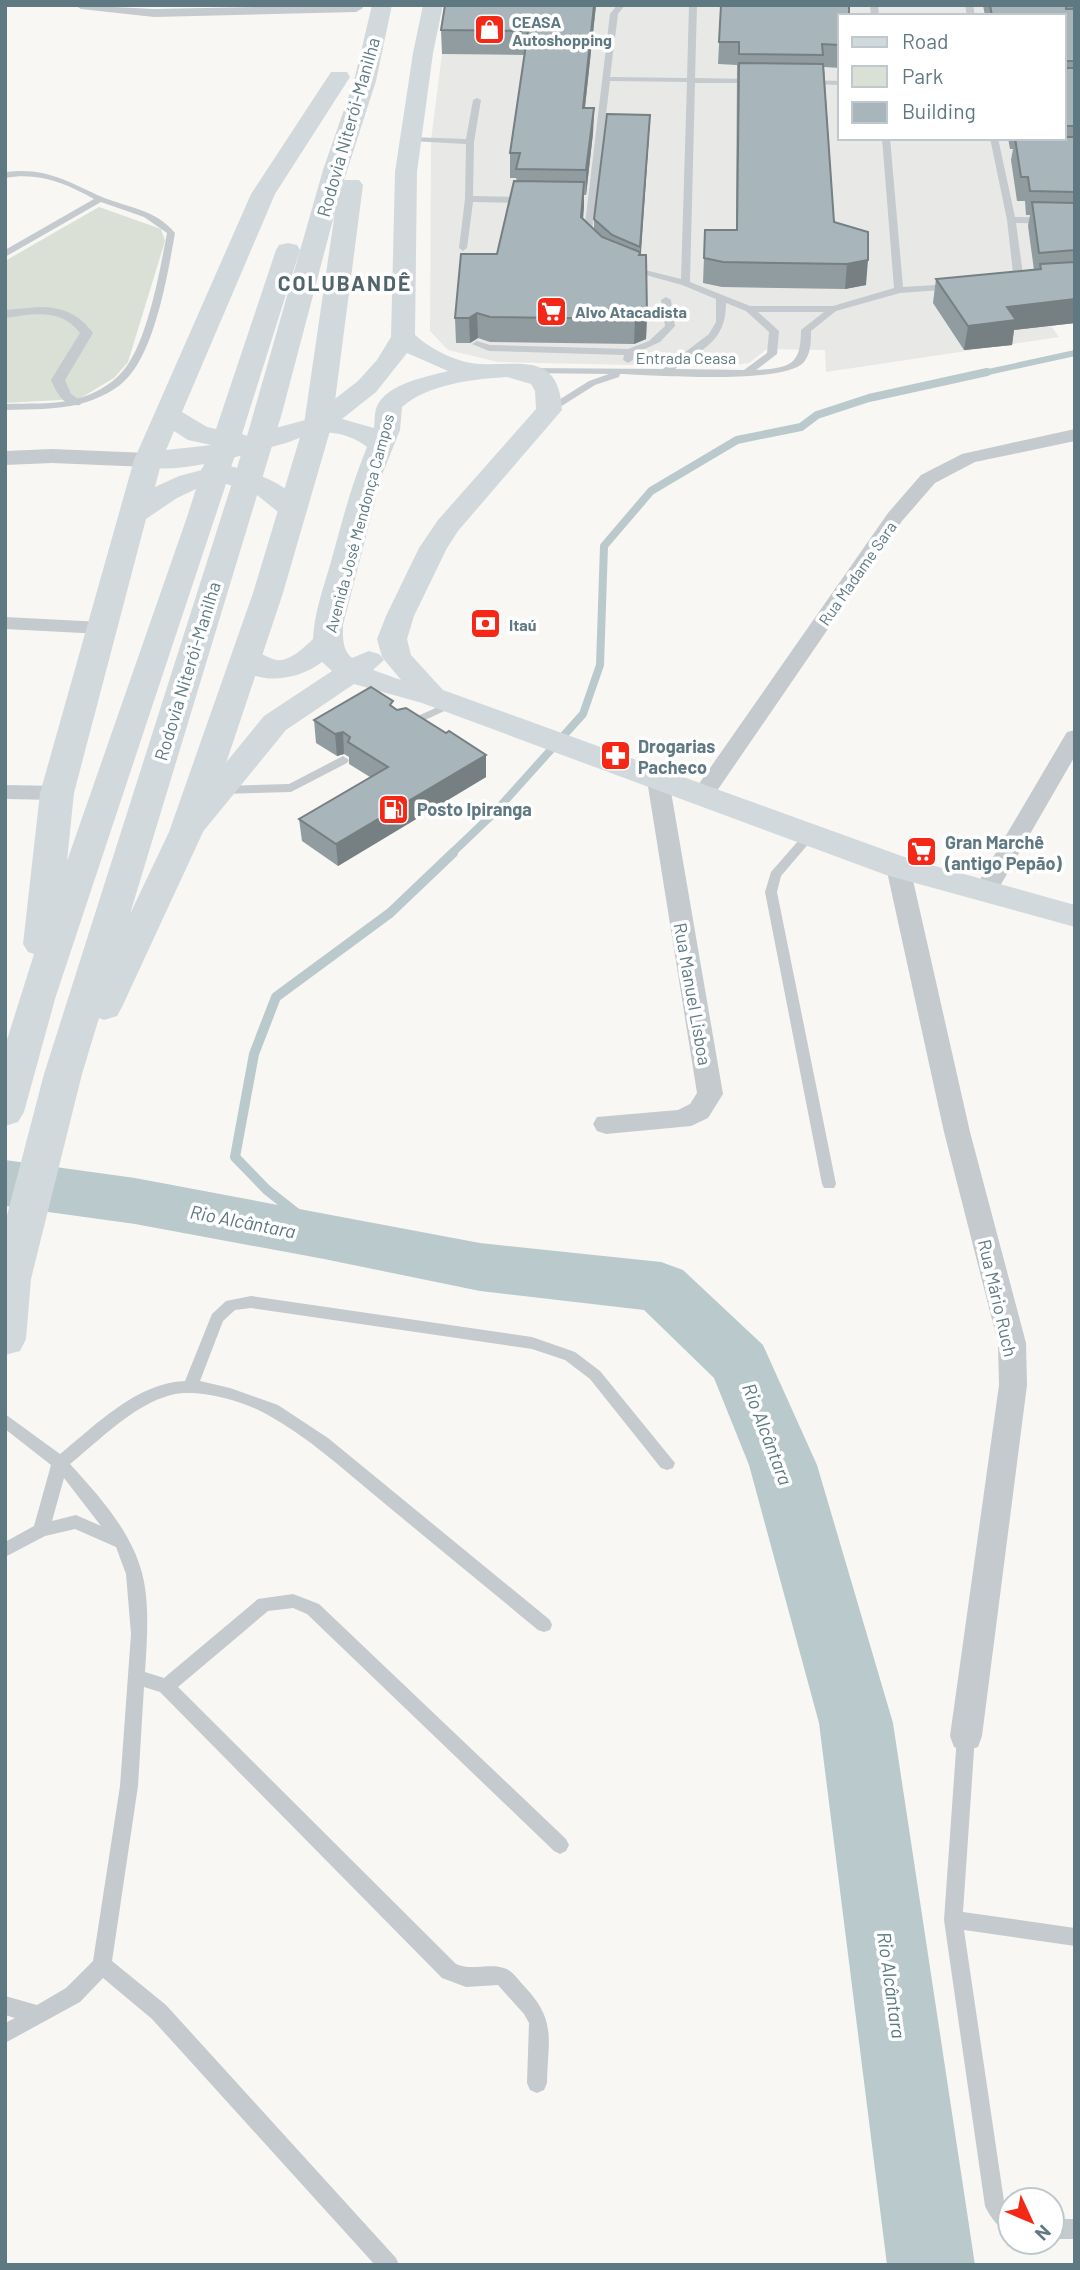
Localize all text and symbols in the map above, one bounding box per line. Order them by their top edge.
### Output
place label: CEASA Autoshopping [512,12,612,49]
shop icon: CEASA Autoshopping [472,13,506,47]
legend [838,14,1066,140]
text: Road [902,28,948,53]
street label: Rodovia Niterói-Manilha [312,35,384,219]
text: Park [902,63,943,88]
text: Building [902,98,976,123]
district label: COLUBANDÊ [278,270,412,295]
supermarket icon: Alvo Atacadista [535,294,569,328]
place label: Alvo Atacadista [575,302,687,321]
street label: Entrada Ceasa [636,348,736,367]
street label: Avenida José Mendonça Campos [321,412,397,634]
street label: Rua Madame Sara [814,517,900,629]
street label: Rodovia Niterói-Manilha [149,579,225,763]
bank icon: Itaú [469,607,503,641]
place label: Itaú [509,615,537,634]
place label: Drogarias Pacheco [638,735,715,778]
pharmacy icon: Drogarias Pacheco [598,739,632,773]
fuel station icon: Posto Ipiranga [377,792,411,826]
place label: Posto Ipiranga [417,798,532,820]
place label: Gran Marchê (antigo Pepão) [944,831,1062,874]
supermarket icon: Gran Marchê (antigo Pepão) [905,835,939,869]
street label: Rua Manuel Lisboa [670,921,716,1067]
water label: Rio Alcântara [188,1199,298,1243]
street label: Rua Mário Ruch [974,1237,1022,1359]
water label: Rio Alcântara [738,1380,798,1488]
water label: Rio Alcântara [873,1930,911,2040]
north arrow [996,2186,1066,2256]
text: N [1031,2221,1056,2246]

